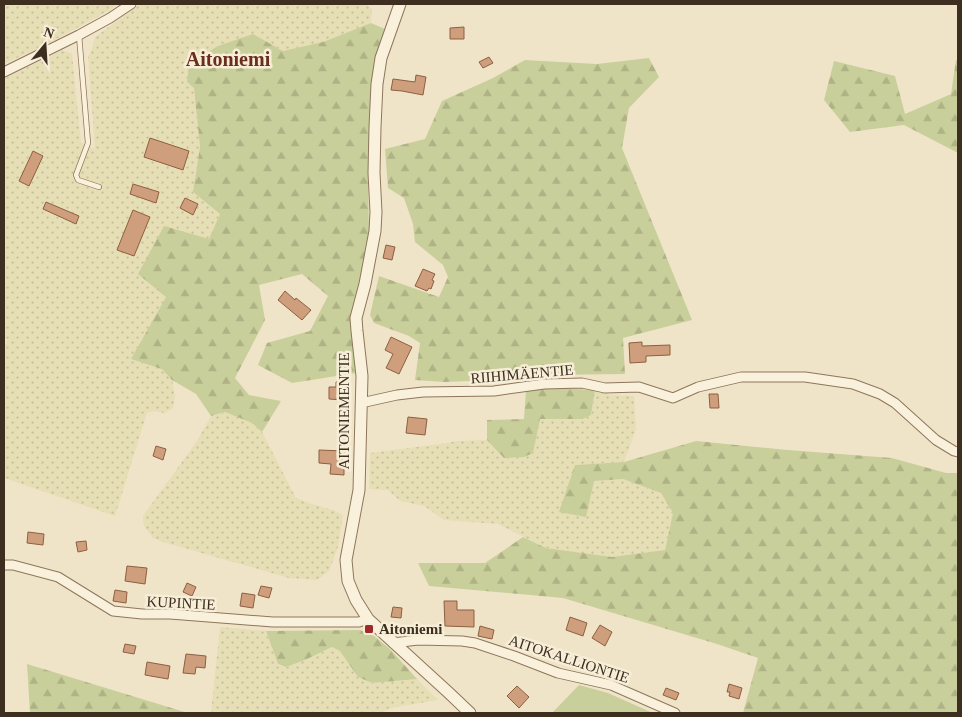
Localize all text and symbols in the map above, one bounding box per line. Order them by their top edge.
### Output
north arrow [20,20,70,70]
text: N [42,24,56,42]
district label: Aitoniemi [186,48,271,70]
street label: AITONIEMENTIE [336,352,352,470]
street label: RIIHIMÄENTIE [470,362,574,386]
street label: KUPINTIE [146,593,216,613]
place label: Aitoniemi [379,621,442,637]
marker: Aitoniemi [363,623,375,635]
street label: AITOKALLIONTIE [507,632,631,686]

